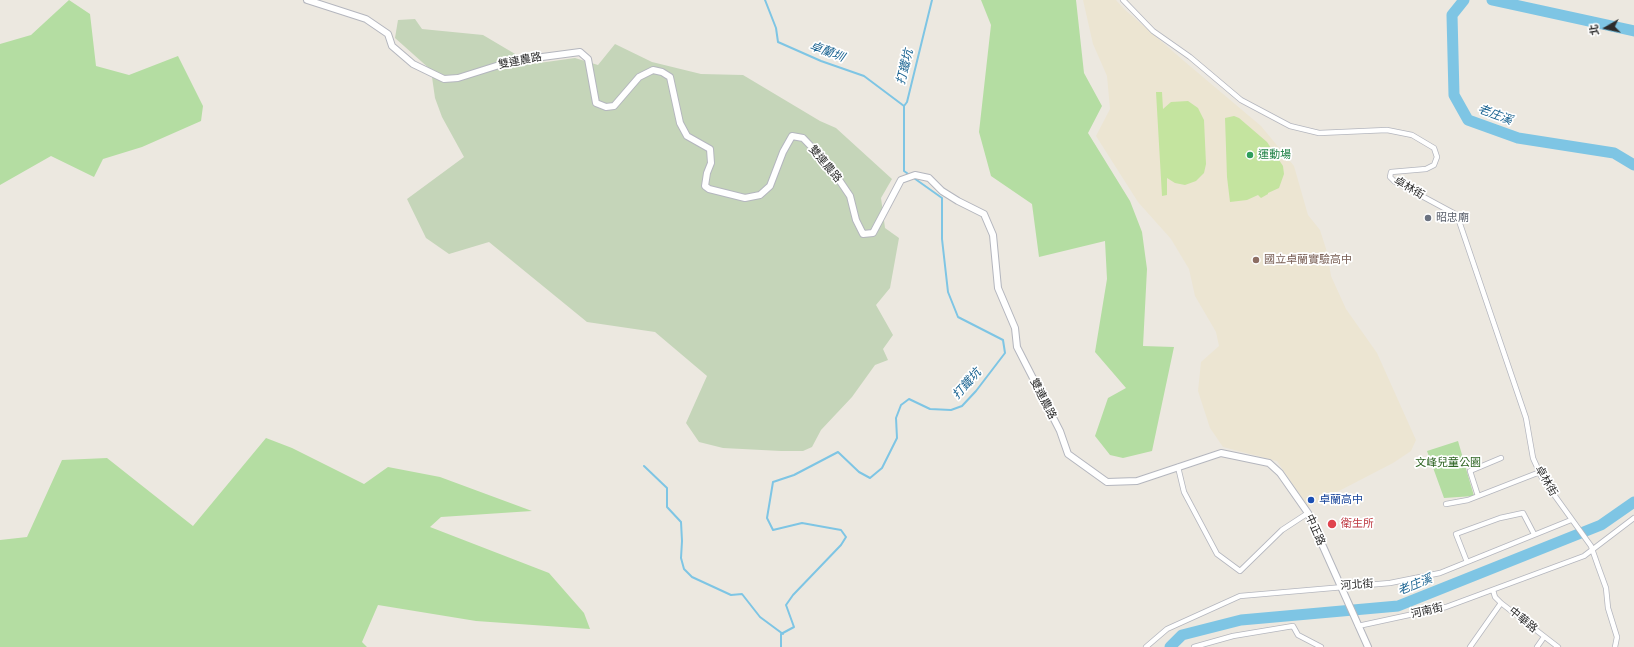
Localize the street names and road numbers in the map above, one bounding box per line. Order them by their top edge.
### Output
street label: 雙連農路 [497,50,543,72]
street label: 雙連農路 [806,143,844,185]
street label: 卓林街 [1391,174,1427,202]
street label: 雙連農路 [1027,376,1059,422]
street label: 卓林街 [1532,463,1560,499]
street label: 中正路 [1302,512,1328,548]
street label: 河北街 [1340,577,1374,593]
street label: 河南街 [1409,601,1445,621]
street label: 中華路 [1506,604,1540,636]

